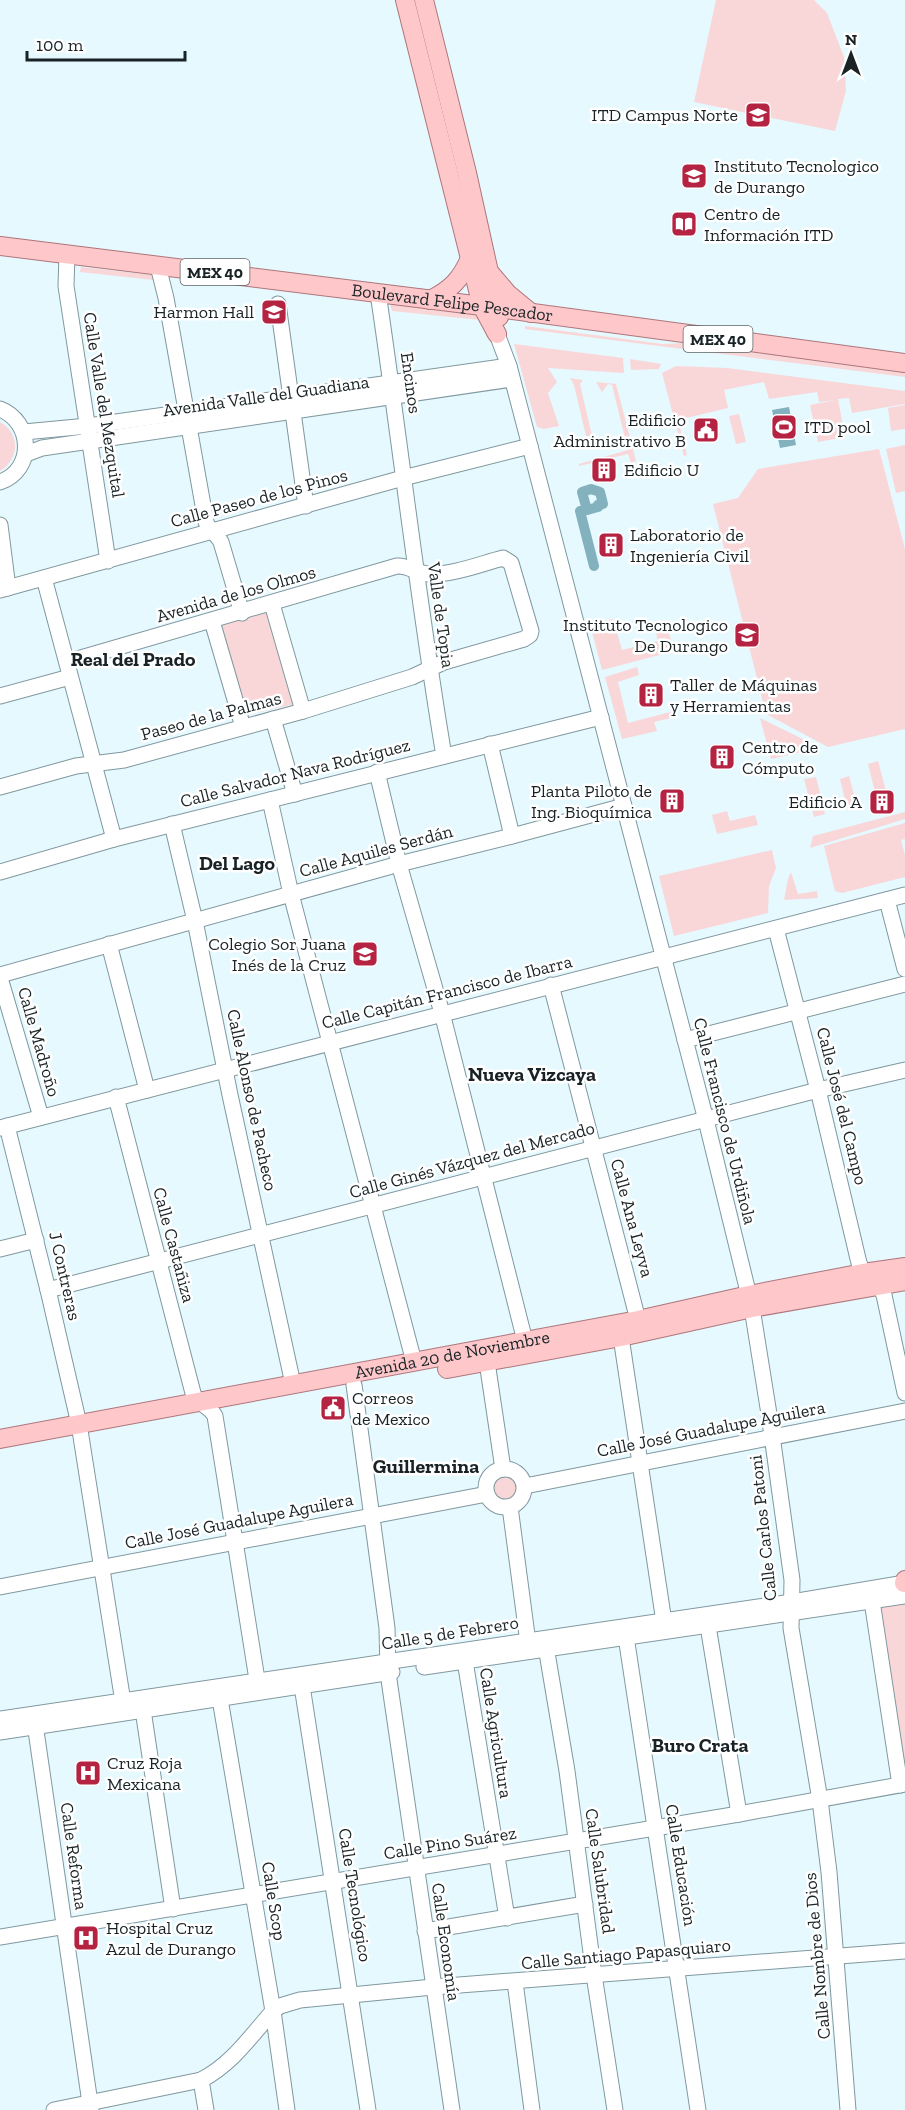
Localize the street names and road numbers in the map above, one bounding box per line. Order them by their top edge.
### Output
road number: MEX 40 [180,259,250,285]
street label: Boulevard Felipe Pescador [350,279,555,326]
street label: Calle Valle del Mezquital [78,311,130,500]
road number: MEX 40 [684,326,752,352]
street label: Encinos [396,351,426,415]
street label: Avenida Valle del Guadiana [161,371,371,421]
street label: Calle Paseo de los Pinos [168,464,350,532]
street label: Valle de Topia [423,560,459,669]
street label: Avenida de los Olmos [154,561,318,627]
street label: Paseo de la Palmas [138,687,284,745]
street label: Calle Salvador Nava Rodríguez [178,734,412,812]
street label: Calle Aquiles Serdán [297,820,456,882]
street label: Calle Capitán Francisco de Ibarra [320,950,575,1034]
street label: Calle Madroño [13,985,65,1099]
street label: Calle Alonso de Pacheco [222,1007,282,1193]
street label: Calle Francisco de Urdiñola [689,1015,761,1227]
street label: Calle José del Campo [812,1025,872,1187]
street label: Calle Ginés Vázquez del Mercado [347,1117,597,1203]
street label: Calle Ana Leyva [606,1156,658,1280]
street label: Calle Castañiza [148,1185,200,1305]
street label: J Contreras [44,1230,86,1323]
street label: Avenida 20 de Noviembre [353,1326,552,1384]
street label: Calle José Guadalupe Aguilera [595,1396,827,1462]
street label: Calle Carlos Patoni [744,1454,782,1602]
street label: Calle José Guadalupe Aguilera [123,1488,355,1554]
street label: Calle 5 de Febrero [380,1611,520,1655]
street label: Calle Agricultura [475,1666,517,1800]
street label: Calle Reforma [56,1801,92,1912]
street label: Calle Educación [661,1803,702,1928]
street label: Calle Salubridad [580,1807,620,1935]
street label: Calle Pino Suárez [382,1822,518,1864]
street label: Calle Tecnológico [334,1827,376,1963]
street label: Calle Scop [257,1860,291,1942]
street label: Calle Nombre de Dios [799,1872,835,2040]
street label: Calle Economía [427,1881,465,2003]
street label: Calle Santiago Papasquiaro [520,1934,732,1974]

